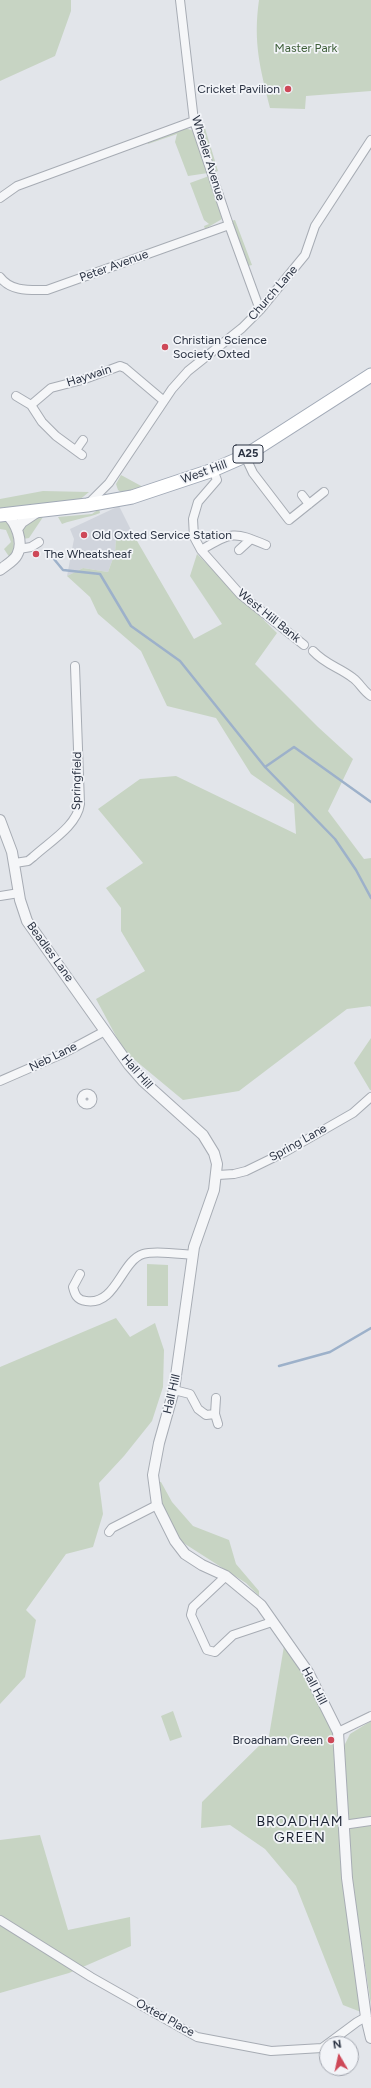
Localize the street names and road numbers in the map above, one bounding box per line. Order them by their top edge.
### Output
street label: Wheeler Avenue [188,114,228,202]
street label: Peter Avenue [78,247,150,285]
street label: Church Lane [245,263,301,323]
street label: Haywain [65,362,113,390]
road number: A25 [233,445,263,463]
street label: West Hill [179,457,229,487]
street label: West Hill Bank [235,586,303,646]
street label: Springfield [69,752,85,810]
street label: Beadles Lane [23,919,77,985]
street label: Neb Lane [27,1039,79,1075]
street label: Hall Hill [118,1052,156,1092]
street label: Spring Lane [267,1121,329,1165]
street label: Hall Hill [160,1373,184,1415]
street label: Hall Hill [298,1665,330,1707]
street label: Oxted Place [133,1996,197,2040]

